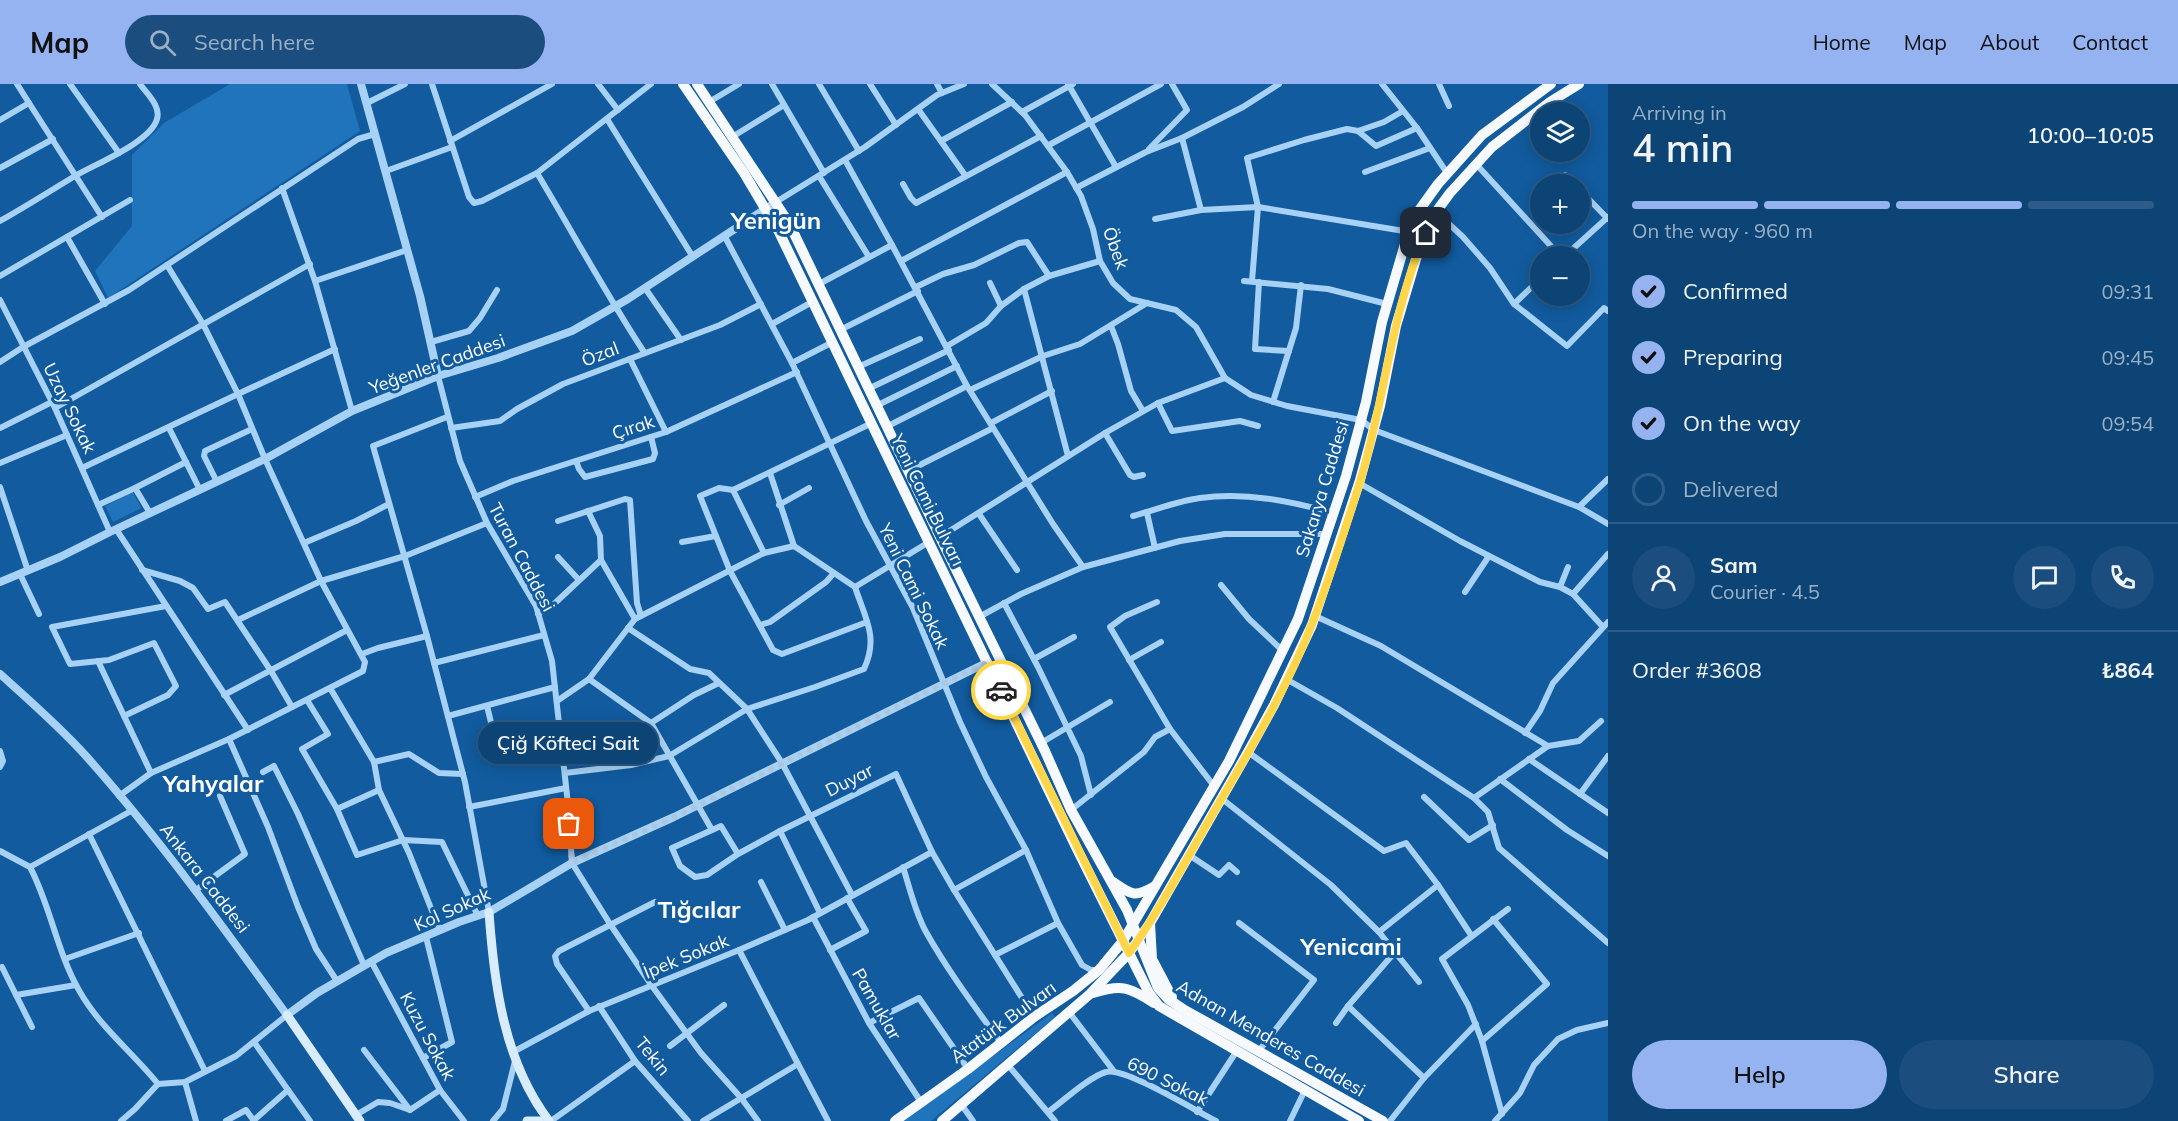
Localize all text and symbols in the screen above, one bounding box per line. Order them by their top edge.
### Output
search box [125,15,545,69]
text: Map [30,25,89,60]
icon: search [146,26,179,59]
text: Search here [194,28,315,56]
text: Home [1813,29,1871,55]
text: Map [1904,29,1947,55]
text: About [1980,29,2039,55]
text: Contact [2072,29,2148,55]
text: Arriving in [1632,100,1727,125]
map controls [1530,102,1590,306]
button: layers [1530,102,1590,162]
text: 10:00–10:05 [2027,121,2154,149]
text: 4 min [1632,123,1733,172]
button: + [1530,174,1590,234]
district label: Yenigün [730,205,821,235]
pin [1400,207,1451,258]
icon: home [1409,216,1442,249]
text: On the way · 960 m [1632,218,1813,243]
street label: Öbek [1098,224,1135,273]
button: − [1530,246,1590,306]
icon: check [1632,275,1665,308]
text: Confirmed [1683,277,1788,305]
text: 09:31 [2101,279,2154,304]
street label: Yeğenler Caddesi [365,329,508,400]
street label: Özal [578,336,622,372]
icon: check [1632,341,1665,374]
text: Preparing [1683,343,1783,371]
text: 09:45 [2101,345,2154,370]
street label: Uzay Sokak [38,359,102,458]
icon: check [1632,407,1665,440]
street label: Çırak [609,409,658,445]
text: On the way [1683,409,1801,437]
text: 09:54 [2101,411,2154,436]
street label: Sakarya Caddesi [1290,418,1354,560]
street label: Yeni Cami Bulvarı [886,429,970,570]
text: Delivered [1683,475,1778,503]
street label: Turan Caddesi [484,499,560,615]
street label: Yeni Cami Sokak [873,518,955,653]
button: person [1632,546,1695,609]
button: chat [2013,546,2076,609]
button: phone [2091,546,2154,609]
text: Sam [1710,551,1758,579]
text: Courier · 4.5 [1710,579,1820,604]
text: Order #3608 [1632,656,1762,684]
text: ₺864 [2101,656,2154,684]
courier [971,660,1031,720]
icon: car [985,674,1018,707]
callout: Çiğ Köfteci Sait [479,722,659,764]
text: Çiğ Köfteci Sait [497,730,639,755]
street label: Duyar [821,758,877,802]
district label: Yahyalar [162,768,264,798]
pin [543,798,594,849]
icon: bag [552,807,585,840]
street label: Ankara Caddesi [155,818,255,938]
street label: Kol Sokak [410,882,494,936]
district label: Tığcılar [657,894,741,924]
street label: İpek Sokak [640,928,733,984]
district label: Yenicami [1299,931,1402,961]
street label: Pamuklar [847,964,907,1044]
street label: Adnan Menderes Caddesi [1173,974,1369,1102]
street label: Atatürk Bulvarı [946,976,1060,1068]
street label: Kuzu Sokak [395,988,461,1085]
street label: Tekin [630,1032,676,1080]
button: Help [1632,1040,1887,1109]
button: Share [1899,1040,2154,1109]
street label: 690 Sokak [1123,1051,1213,1111]

